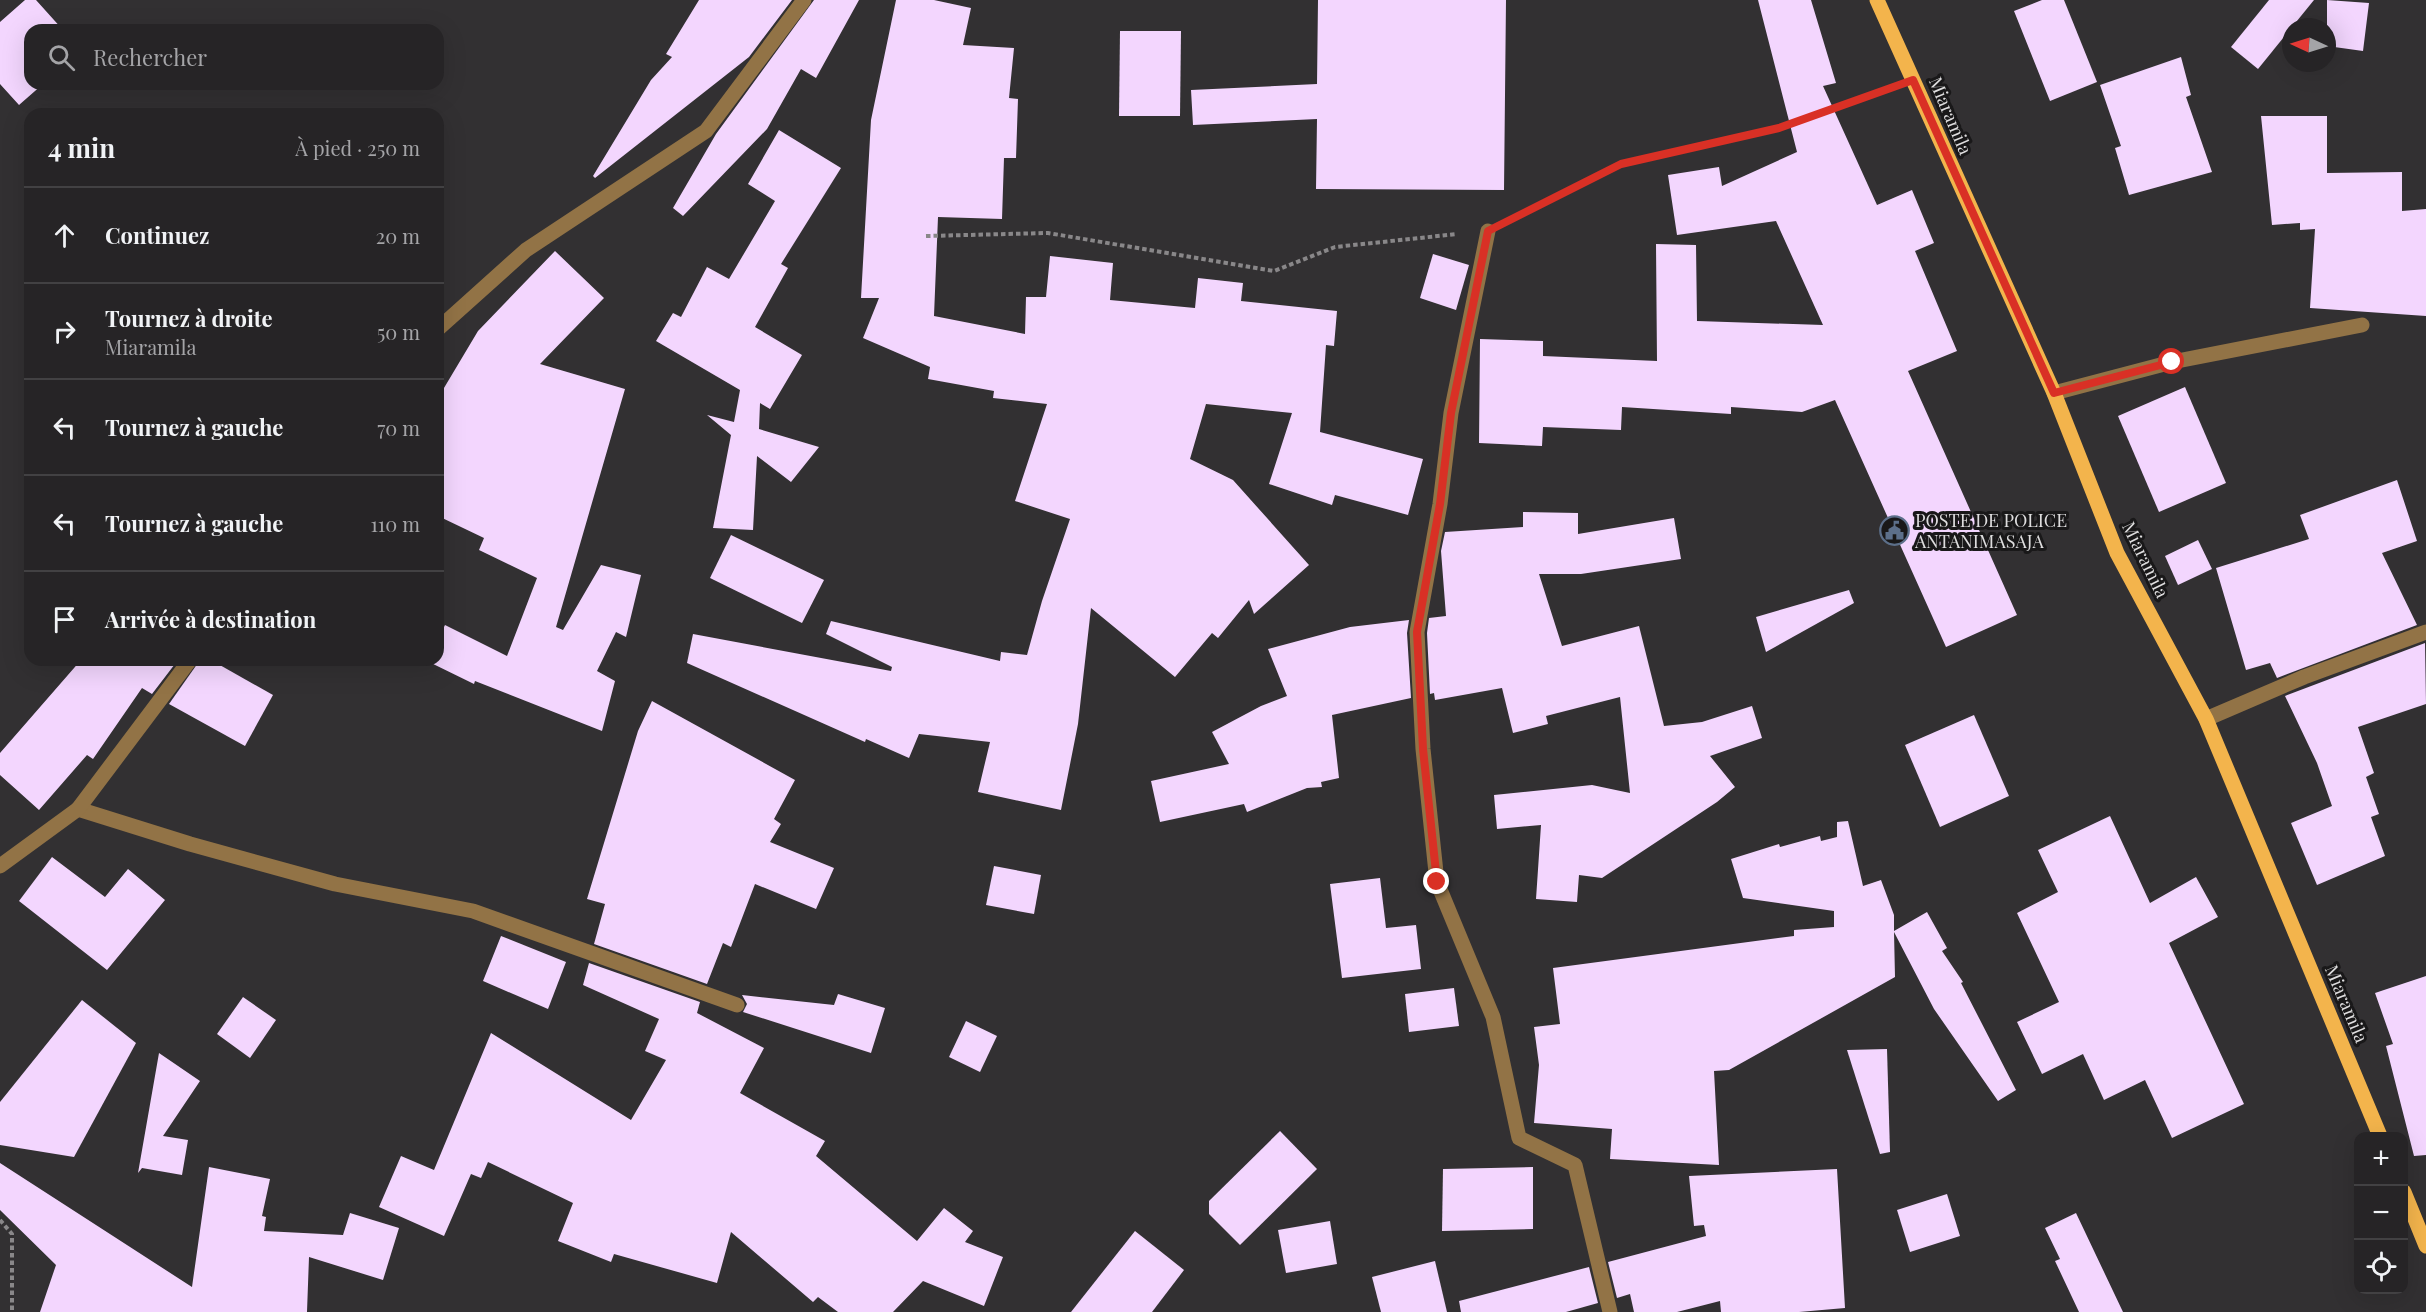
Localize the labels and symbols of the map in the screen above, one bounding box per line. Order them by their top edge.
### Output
north arrow [2282,18,2336,72]
street label: Miaramila [1924,73,1978,158]
route start [2158,348,2184,374]
place label: POSTE DE POLICE ANTANIMASAJA [1914,508,2067,553]
public building icon: POSTE DE POLICE ANTANIMASAJA [1878,515,1910,547]
street label: Miaramila [2117,517,2175,602]
route end [1423,868,1449,894]
street label: Miaramila [2320,961,2374,1046]

